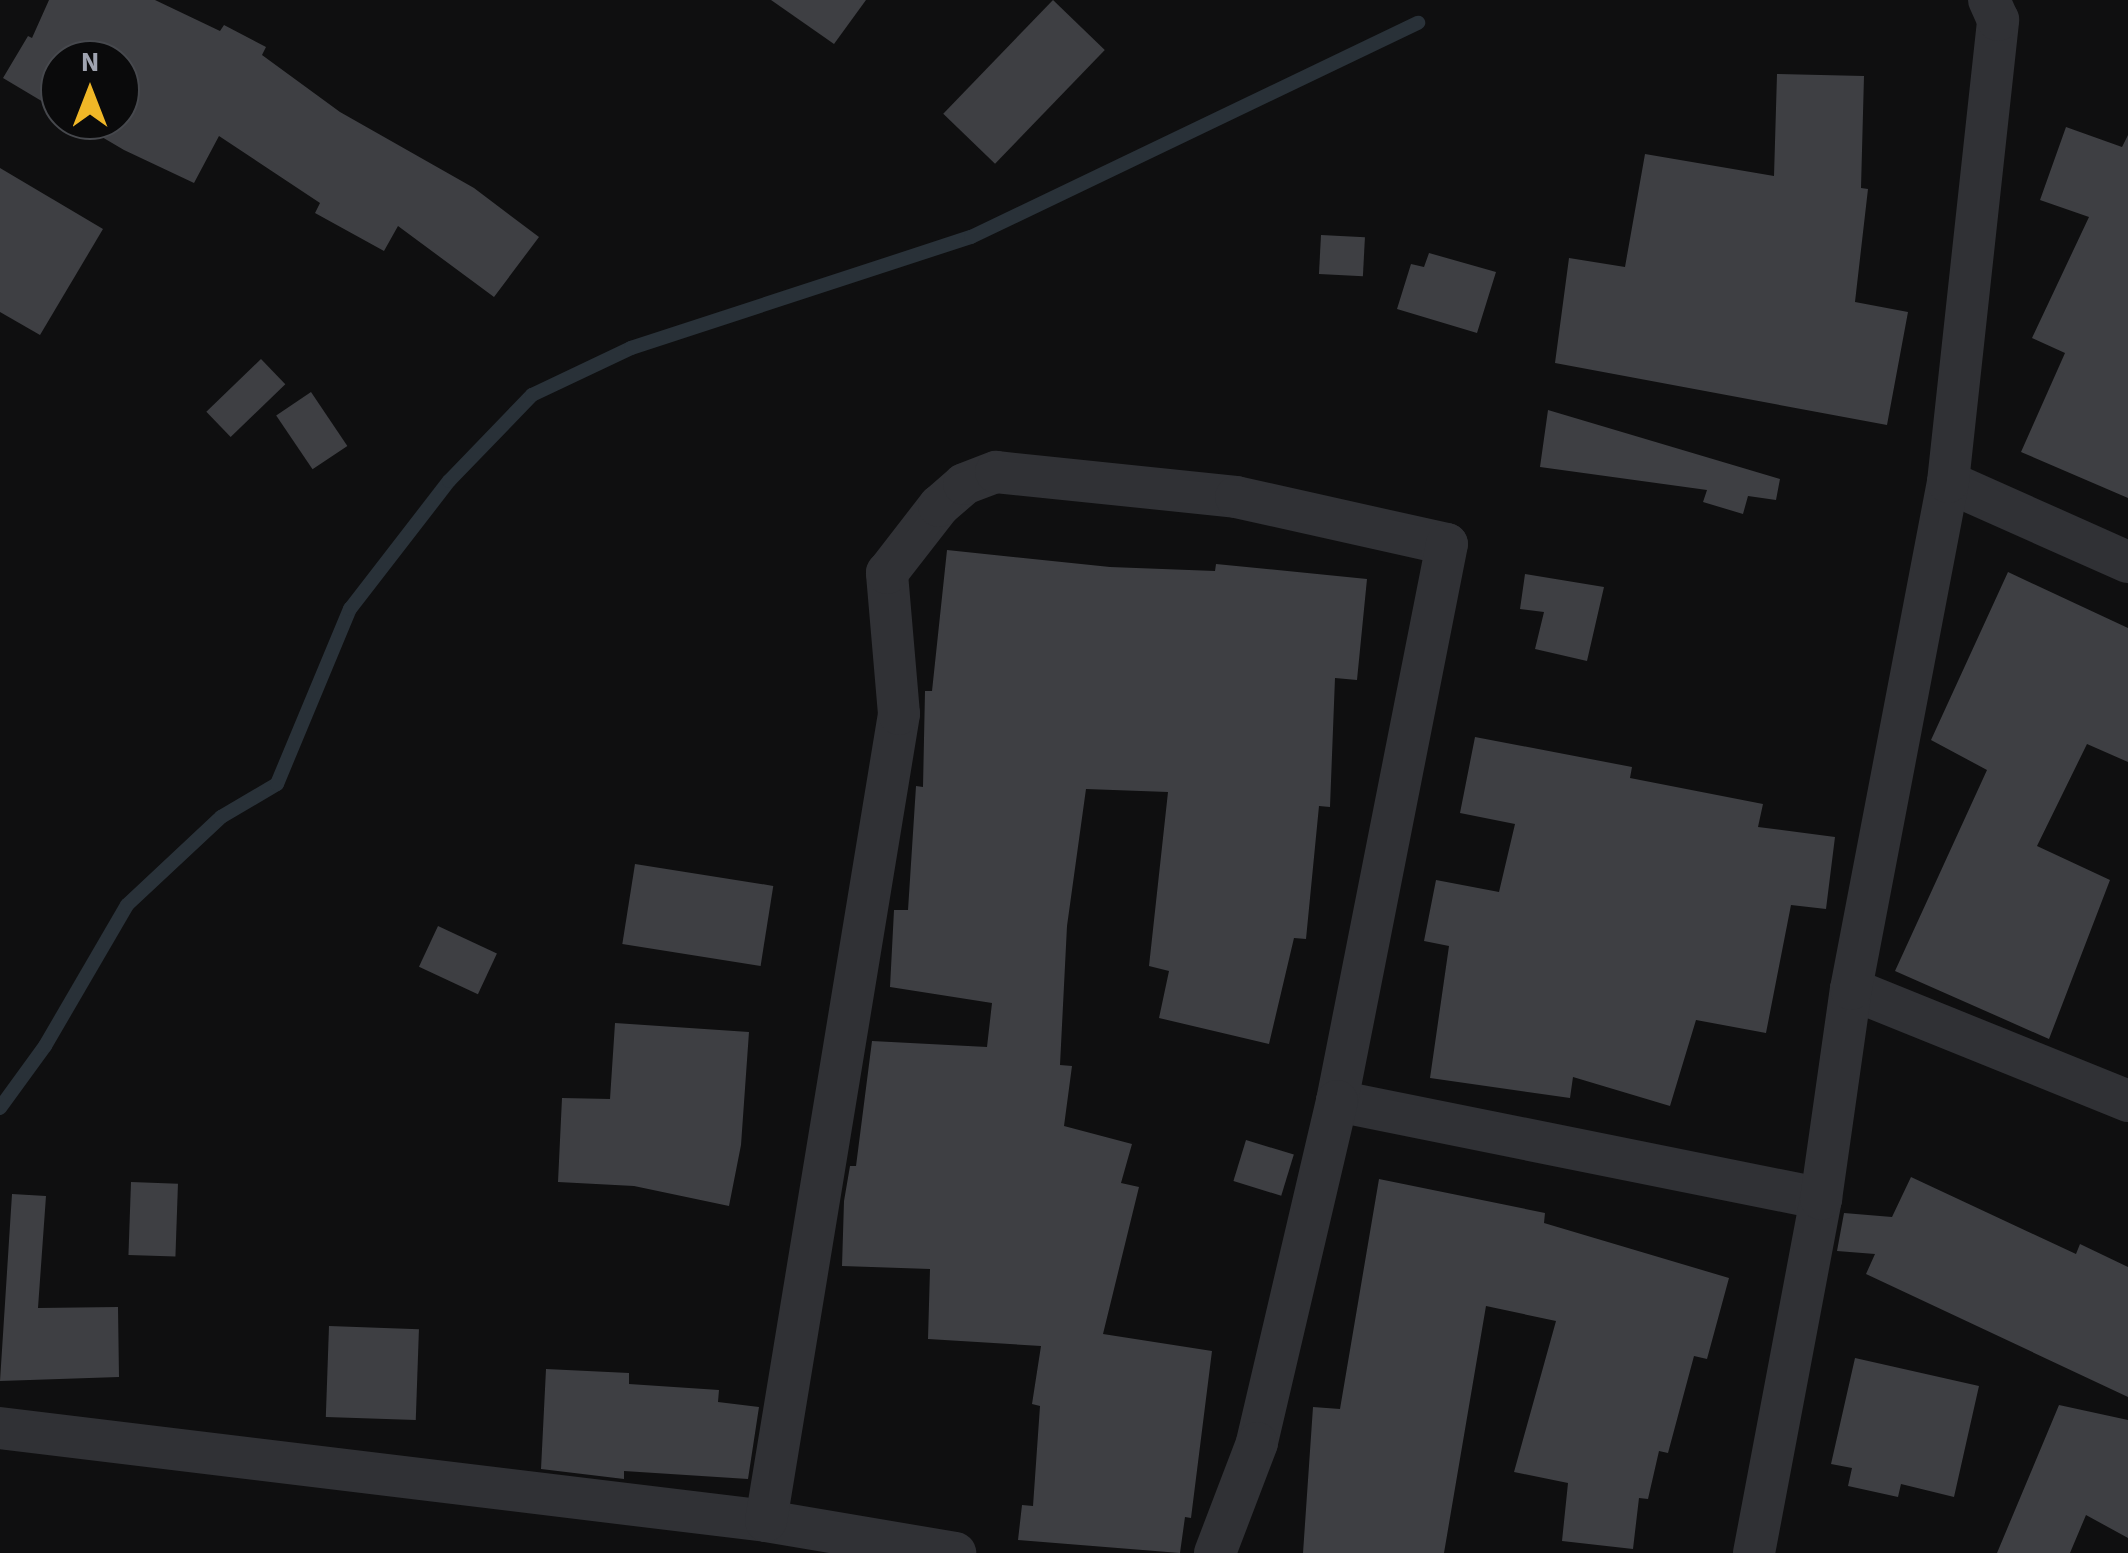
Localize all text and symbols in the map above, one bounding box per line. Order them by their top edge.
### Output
north arrow [40,40,140,140]
text: N [81,42,99,82]

